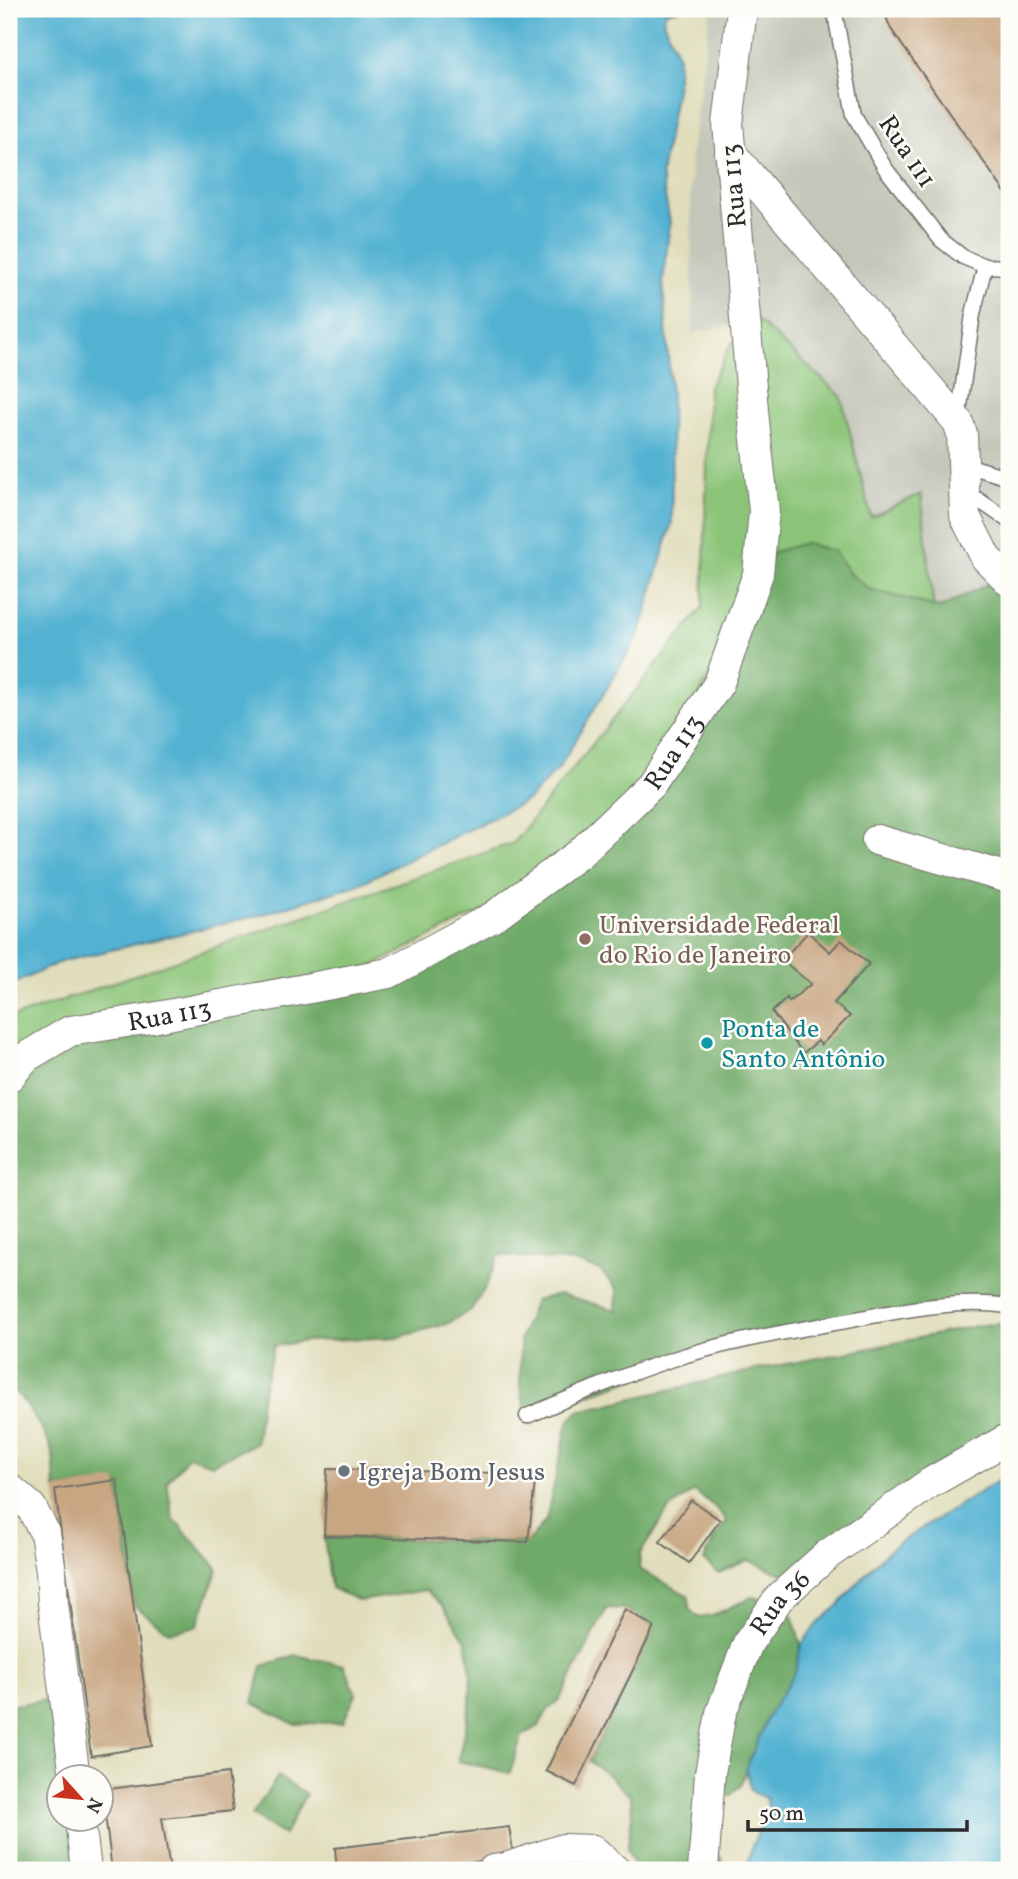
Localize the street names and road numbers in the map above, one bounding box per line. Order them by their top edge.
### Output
street label: Rua 111 [869,109,944,196]
street label: Rua 113 [713,142,757,229]
street label: Rua 113 [636,708,713,798]
street label: Rua 113 [125,991,214,1042]
street label: Rua 36 [742,1562,819,1644]

